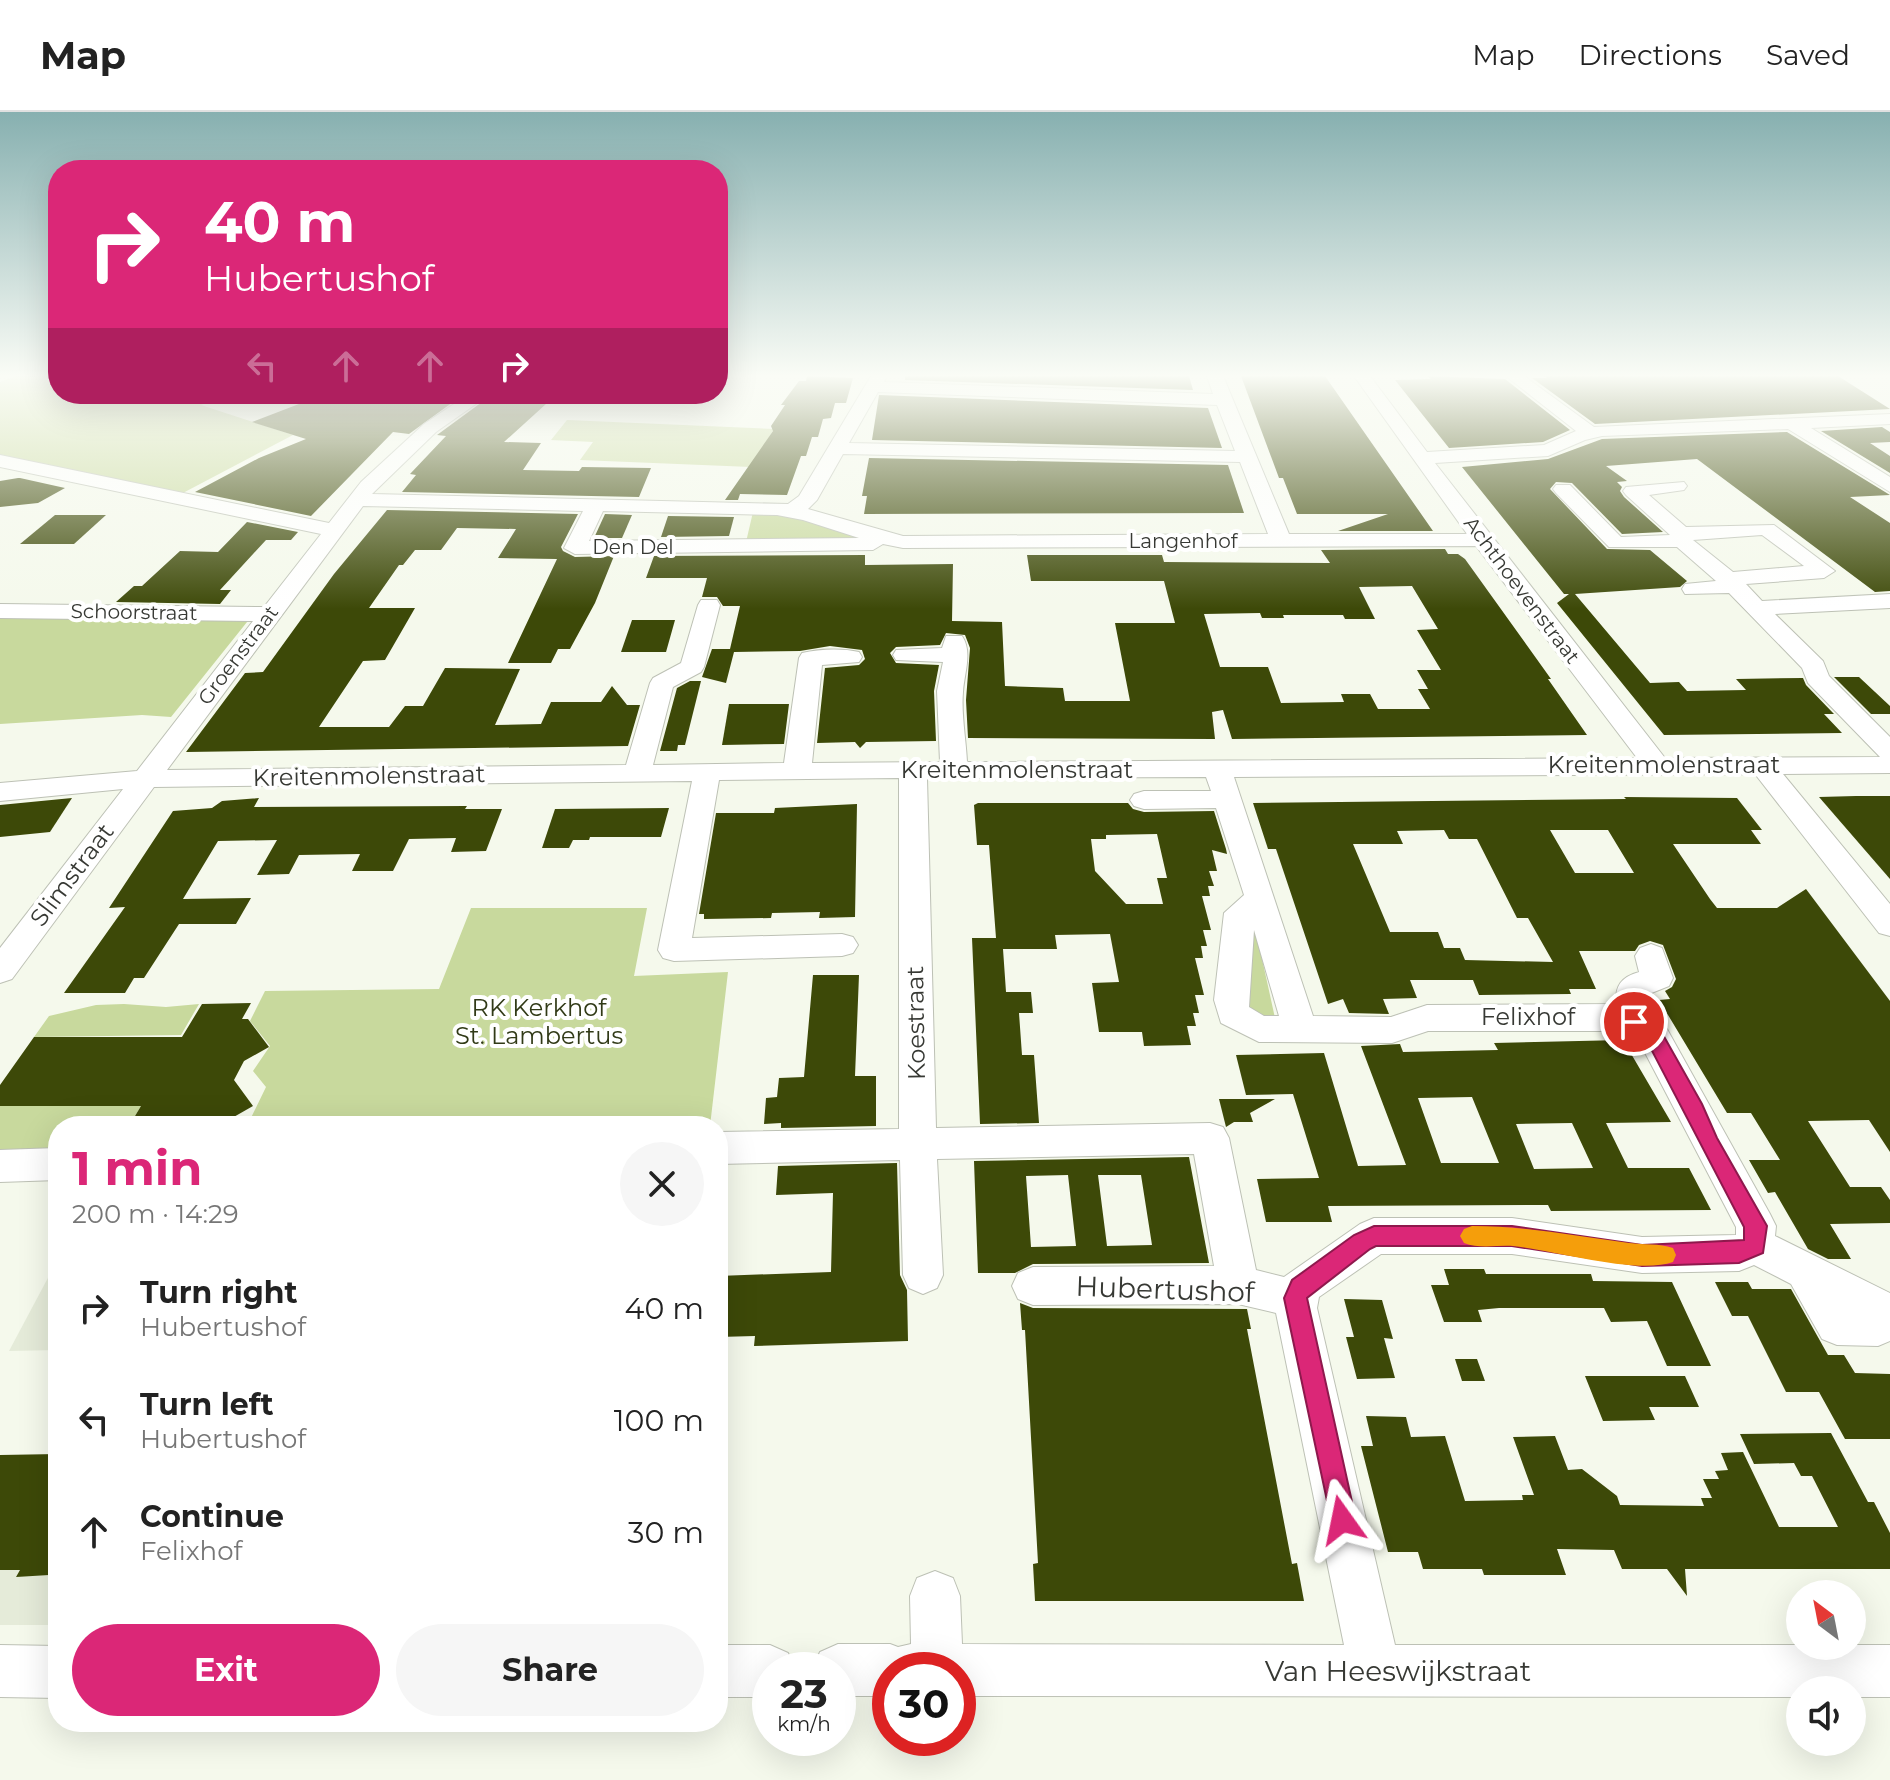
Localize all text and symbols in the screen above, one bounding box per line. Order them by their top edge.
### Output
text: Map [40,32,126,79]
text: Map [1472,38,1534,72]
text: Directions [1578,38,1722,72]
text: Saved [1766,38,1850,72]
text: 40 m [204,188,355,256]
icon: right [72,192,176,296]
text: Hubertushof [204,256,434,300]
icon: left [240,344,284,388]
icon: ahead [324,344,368,388]
icon: ahead [408,344,452,388]
icon: right [492,344,536,388]
street label: Achthoevenstraat [1459,512,1585,668]
street label: Langenhof [1128,529,1239,553]
street label: Den Del [592,535,674,559]
street label: Schoorstraat [70,599,198,625]
street label: Groenstraat [193,601,283,709]
street label: Kreitenmolenstraat [1548,750,1781,779]
street label: Kreitenmolenstraat [901,755,1134,784]
street label: Kreitenmolenstraat [252,759,486,792]
street label: Slimstraat [24,817,120,932]
street label: Koestraat [900,965,931,1080]
pin [1600,988,1668,1056]
park label: RK Kerkhof St. Lambertus [455,993,623,1050]
icon: arrive [1612,1000,1656,1044]
street label: Felixhof [1481,1002,1576,1031]
text: 1 min [72,1139,202,1197]
button: close [620,1142,704,1226]
text: 200 m · 14:29 [72,1198,239,1230]
street label: Hubertushof [1075,1269,1257,1309]
text: Turn right [140,1274,297,1311]
icon: right [72,1286,116,1330]
text: 40 m [625,1290,704,1327]
text: Hubertushof [140,1311,306,1343]
text: Turn left [140,1386,273,1423]
icon: left [72,1398,116,1442]
text: 100 m [614,1402,704,1439]
text: Hubertushof [140,1423,306,1455]
position arrow [1300,1478,1384,1562]
text: Continue [140,1498,284,1535]
icon: ahead [72,1510,116,1554]
text: 30 m [628,1514,704,1551]
text: Felixhof [140,1535,242,1567]
north arrow [1786,1580,1866,1660]
map controls [1786,1580,1866,1756]
button: Exit [72,1624,380,1716]
button: Share [396,1624,704,1716]
speed limit sign: 30 [872,1652,976,1756]
street label: Van Heeswijkstraat [1265,1654,1531,1688]
text: 23 [780,1669,828,1718]
button: sound [1786,1676,1866,1756]
text: km/h [777,1712,831,1736]

